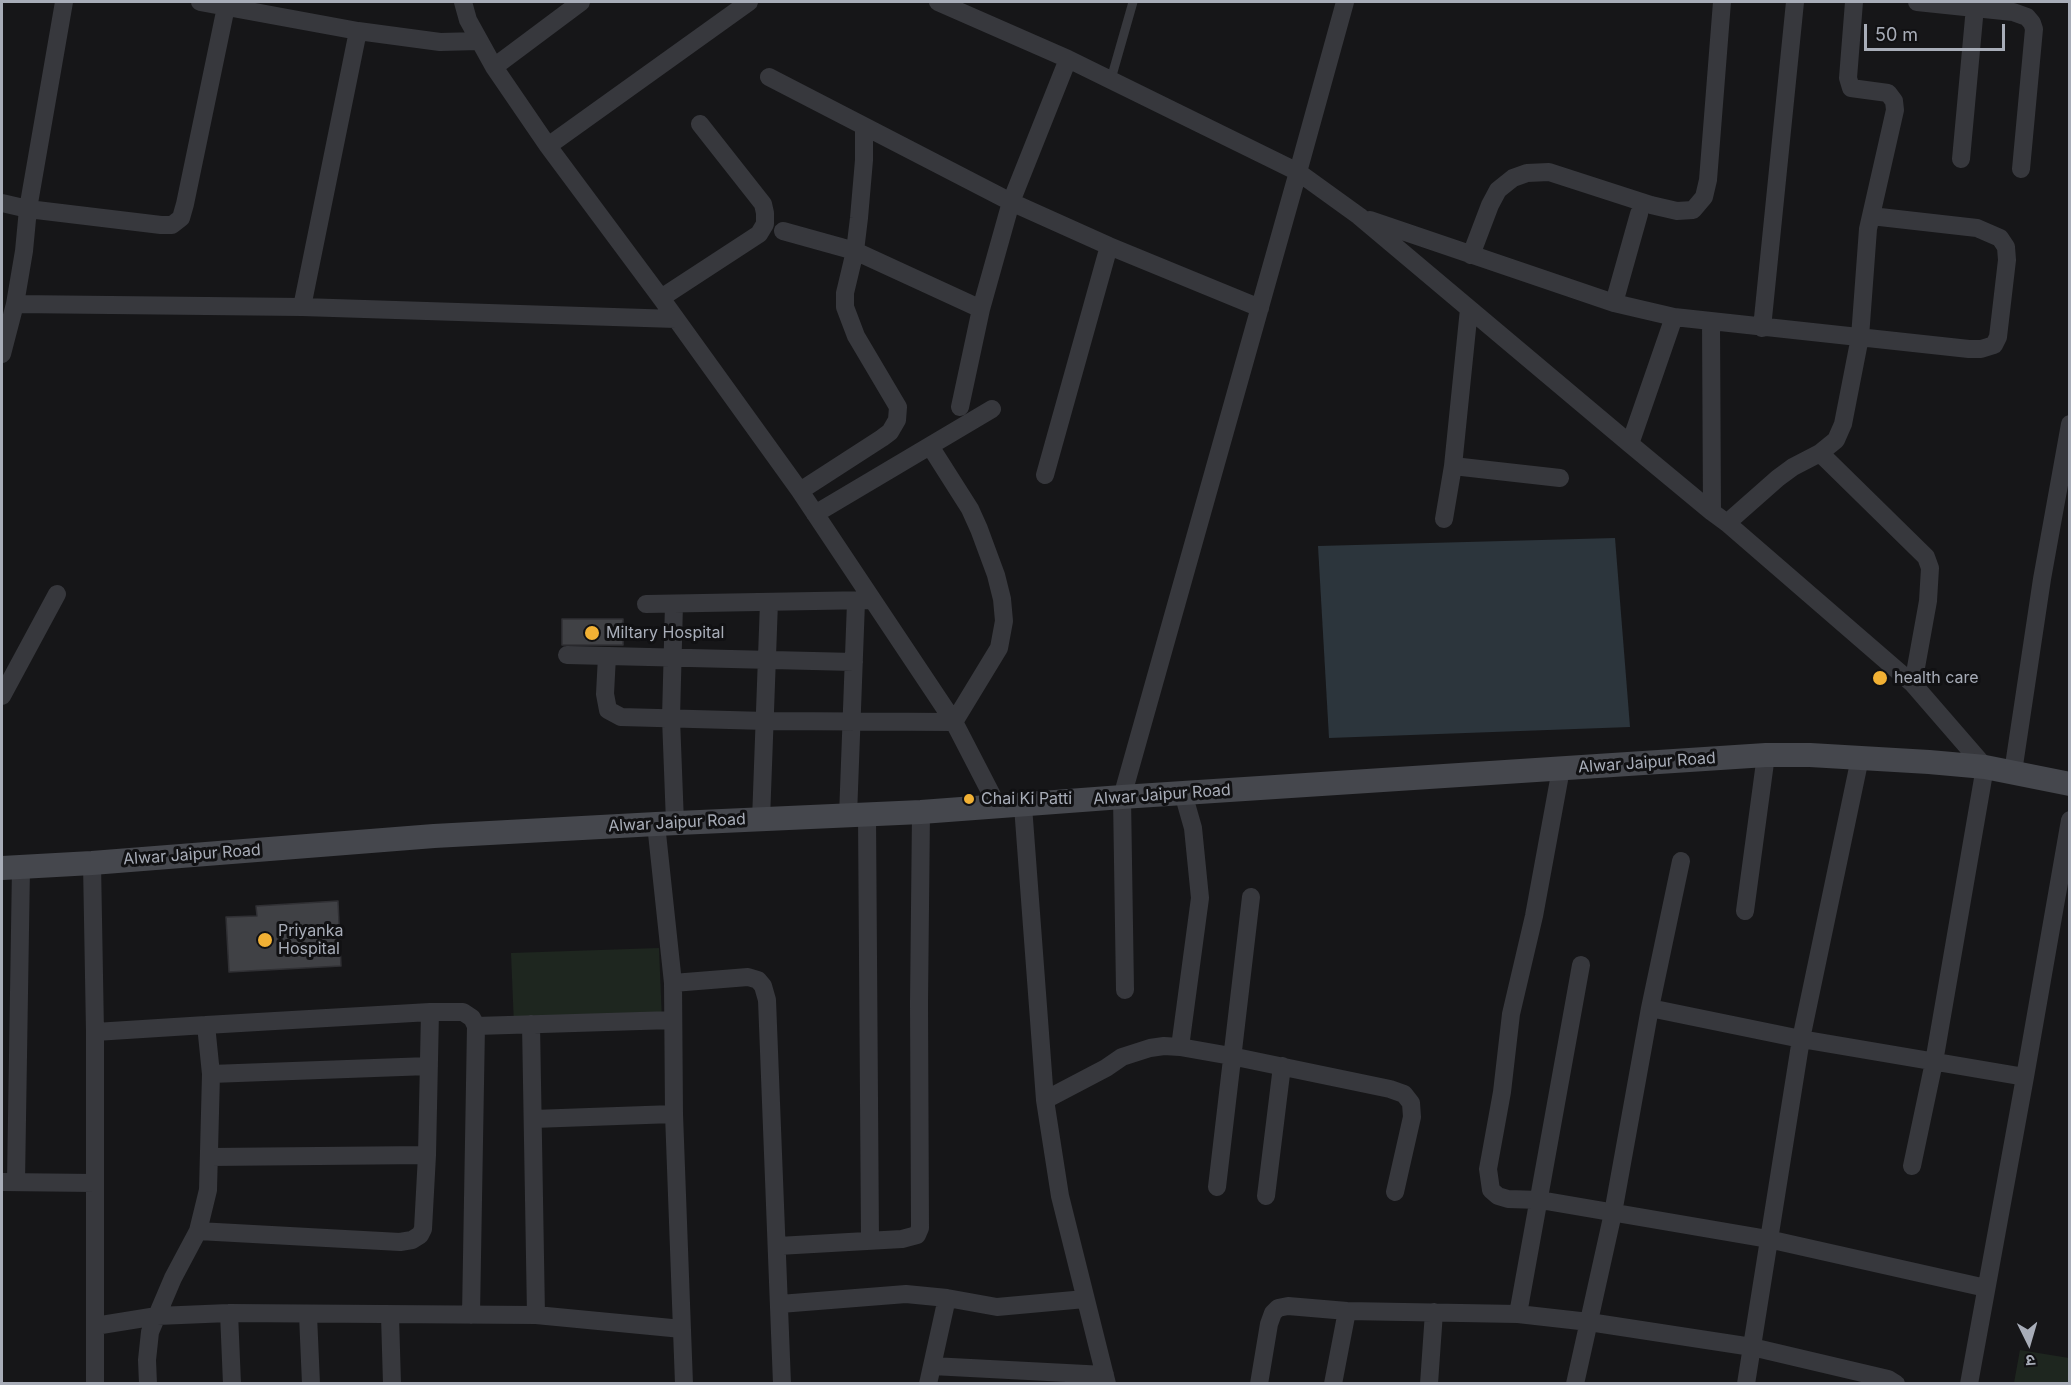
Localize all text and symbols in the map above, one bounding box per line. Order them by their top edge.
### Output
scale bar [1867,12,2008,50]
text: 50 m [1875,24,1918,45]
place label: Miltary Hospital [606,623,724,643]
marker: Miltary Hospital [583,624,601,642]
place label: health care [1894,668,1979,688]
marker: health care [1871,669,1889,687]
street label: Alwar Jaipur Road [1578,749,1716,777]
street label: Alwar Jaipur Road [1093,781,1231,809]
place label: Chai Ki Patti [981,789,1072,809]
marker: Chai Ki Patti [962,792,976,806]
street label: Alwar Jaipur Road [608,810,746,836]
street label: Alwar Jaipur Road [123,841,261,869]
place label: Priyanka Hospital [278,921,343,959]
marker: Priyanka Hospital [256,931,274,949]
north arrow [1999,1313,2059,1373]
text: उ [2025,1351,2036,1371]

